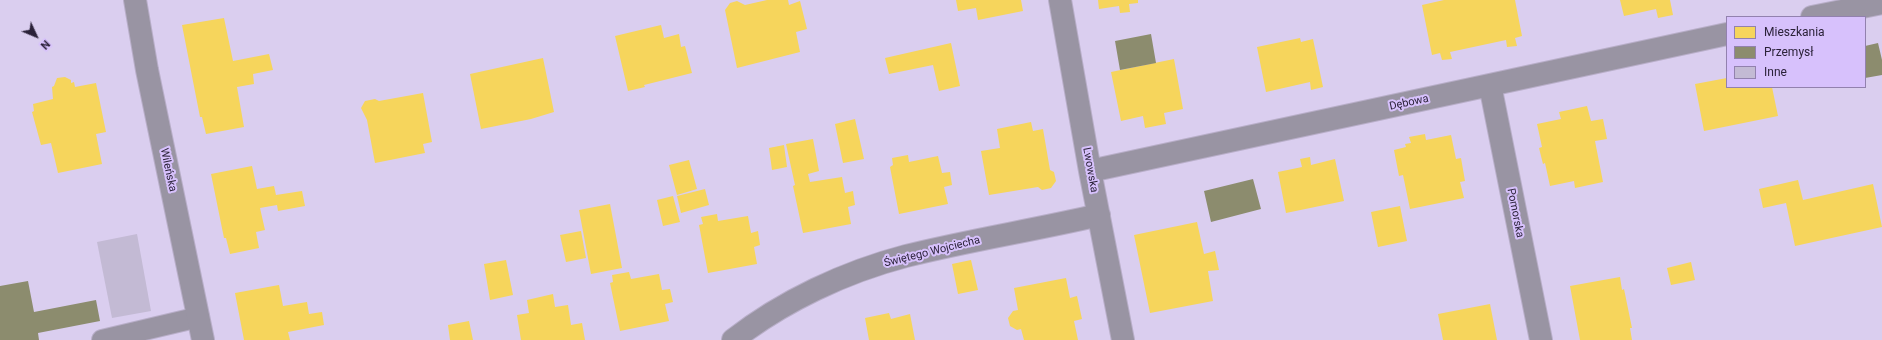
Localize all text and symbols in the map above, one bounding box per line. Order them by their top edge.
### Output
north arrow [16,16,56,56]
legend [1726,16,1866,88]
text: Mieszkania [1764,25,1825,39]
text: N [38,37,52,52]
text: Przemysł [1764,45,1814,59]
text: Inne [1764,65,1787,79]
street label: Dębowa [1388,92,1430,114]
street label: Lwowska [1080,146,1100,194]
street label: Wileńska [157,147,179,193]
street label: Pomorska [1504,187,1526,239]
street label: Świętego Wojciecha [883,234,981,270]

